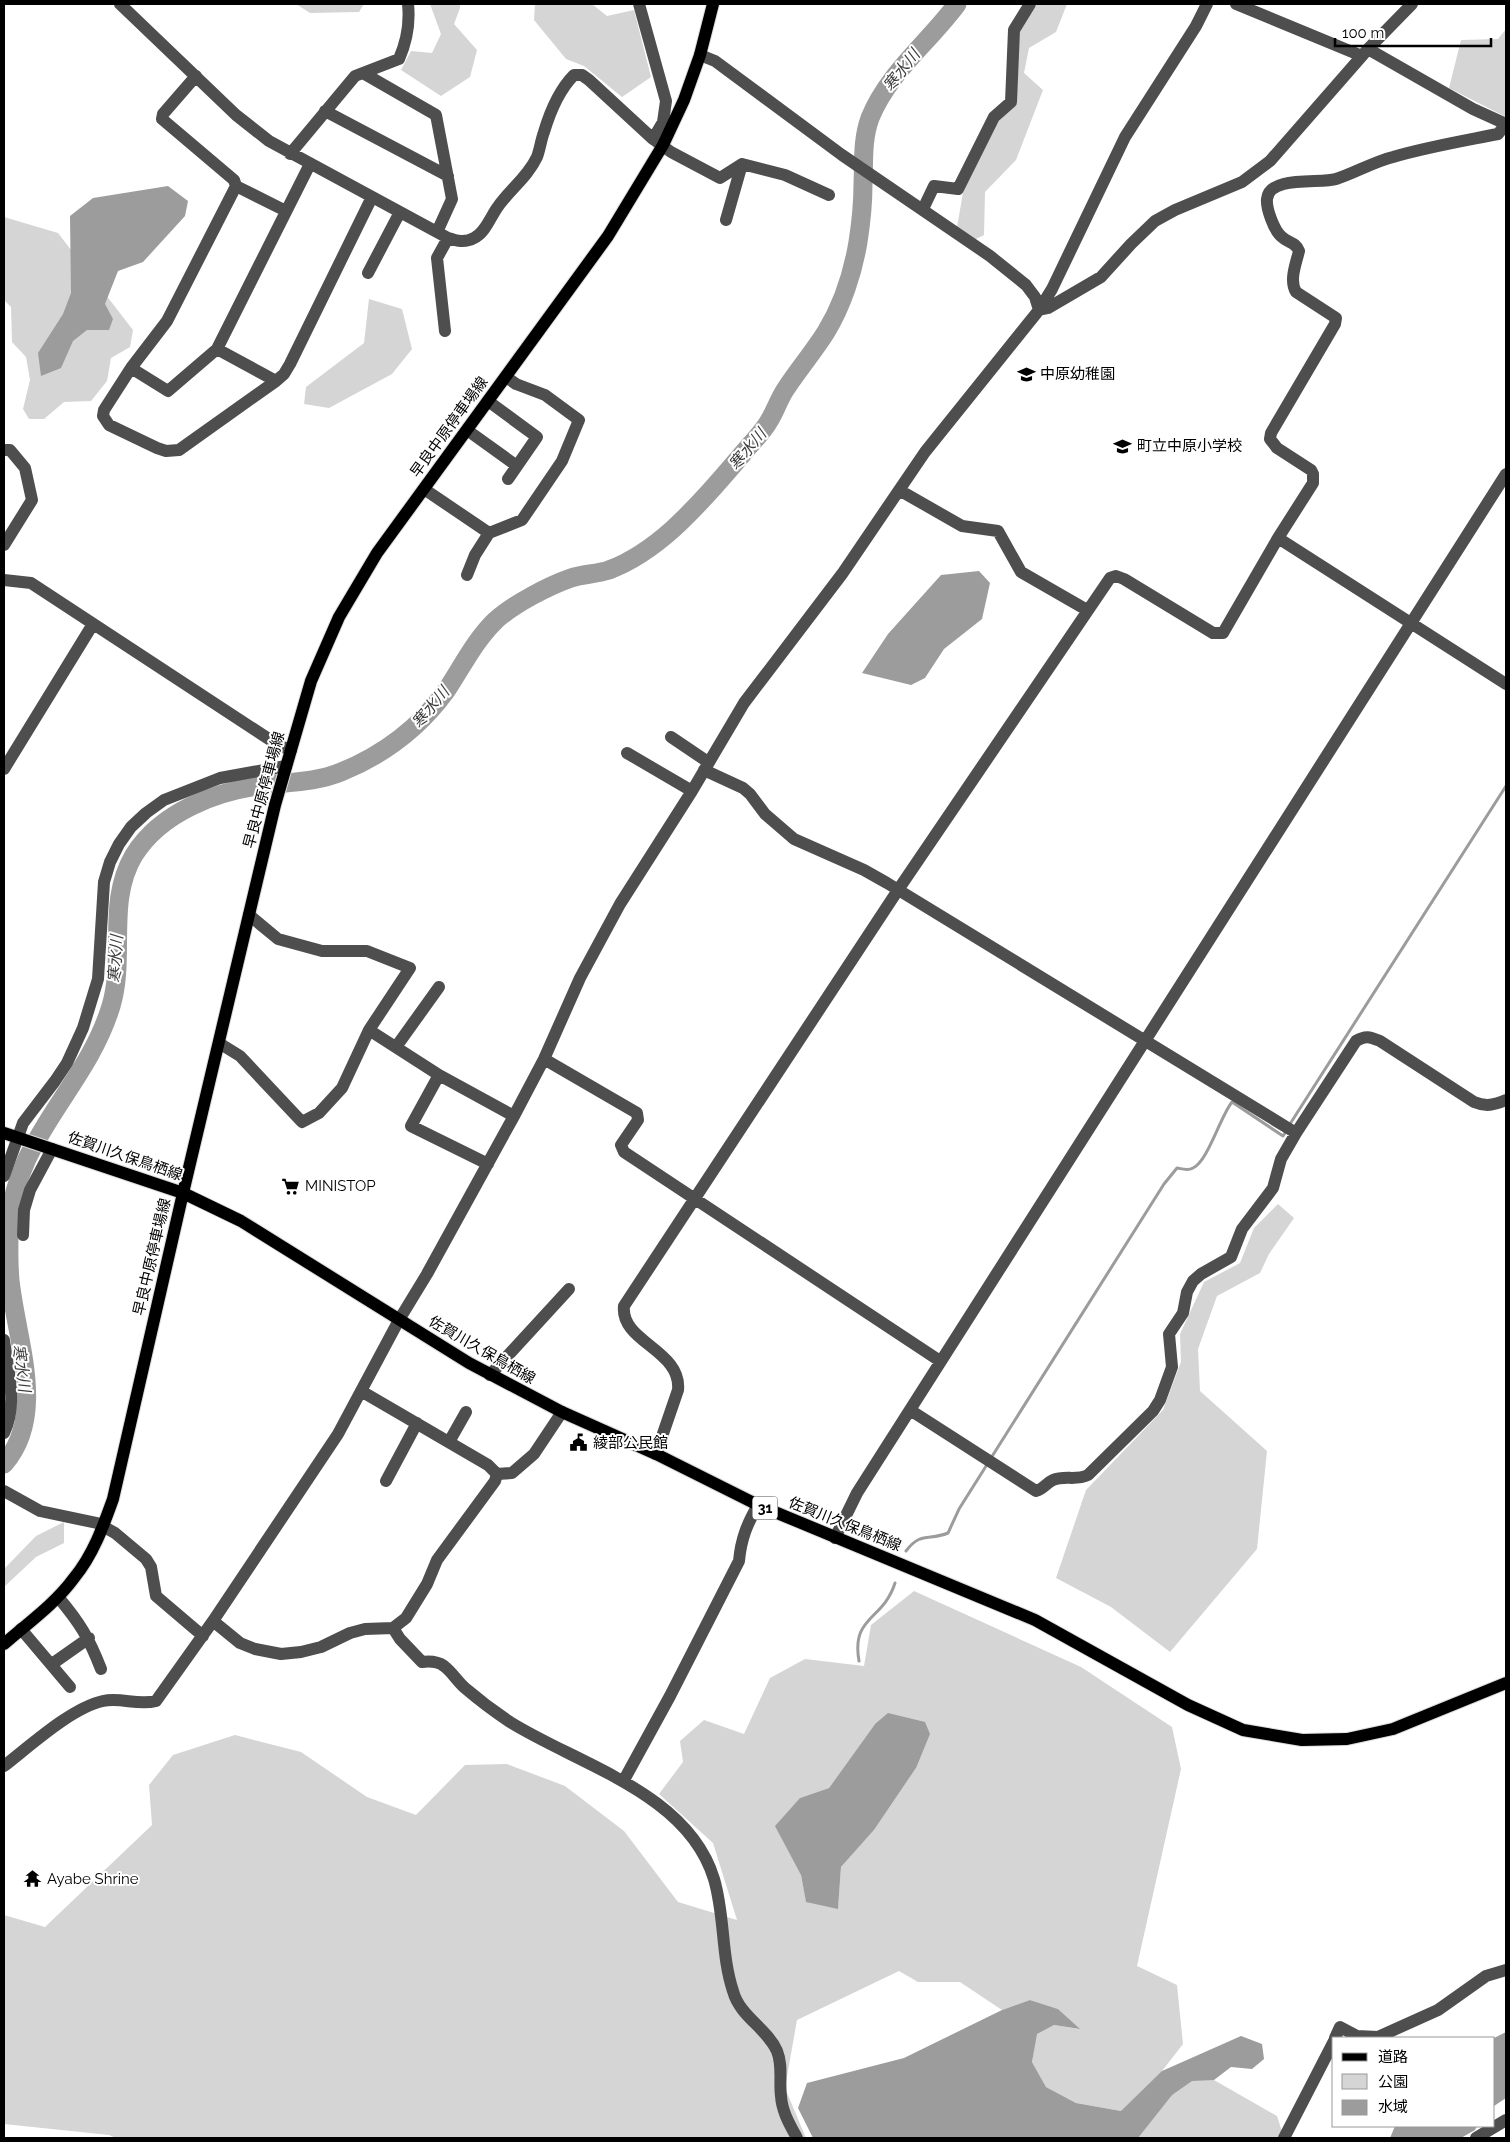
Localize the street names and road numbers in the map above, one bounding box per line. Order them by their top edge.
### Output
street label: 早良中原停車場線 [406,373,492,481]
street label: 早良中原停車場線 [240,730,288,850]
street label: 佐賀川久保鳥栖線 [65,1128,185,1184]
street label: 早良中原停車場線 [130,1197,174,1317]
street label: 佐賀川久保鳥栖線 [426,1312,538,1388]
street label: 佐賀川久保鳥栖線 [786,1493,904,1555]
road number: 31 [752,1496,778,1520]

